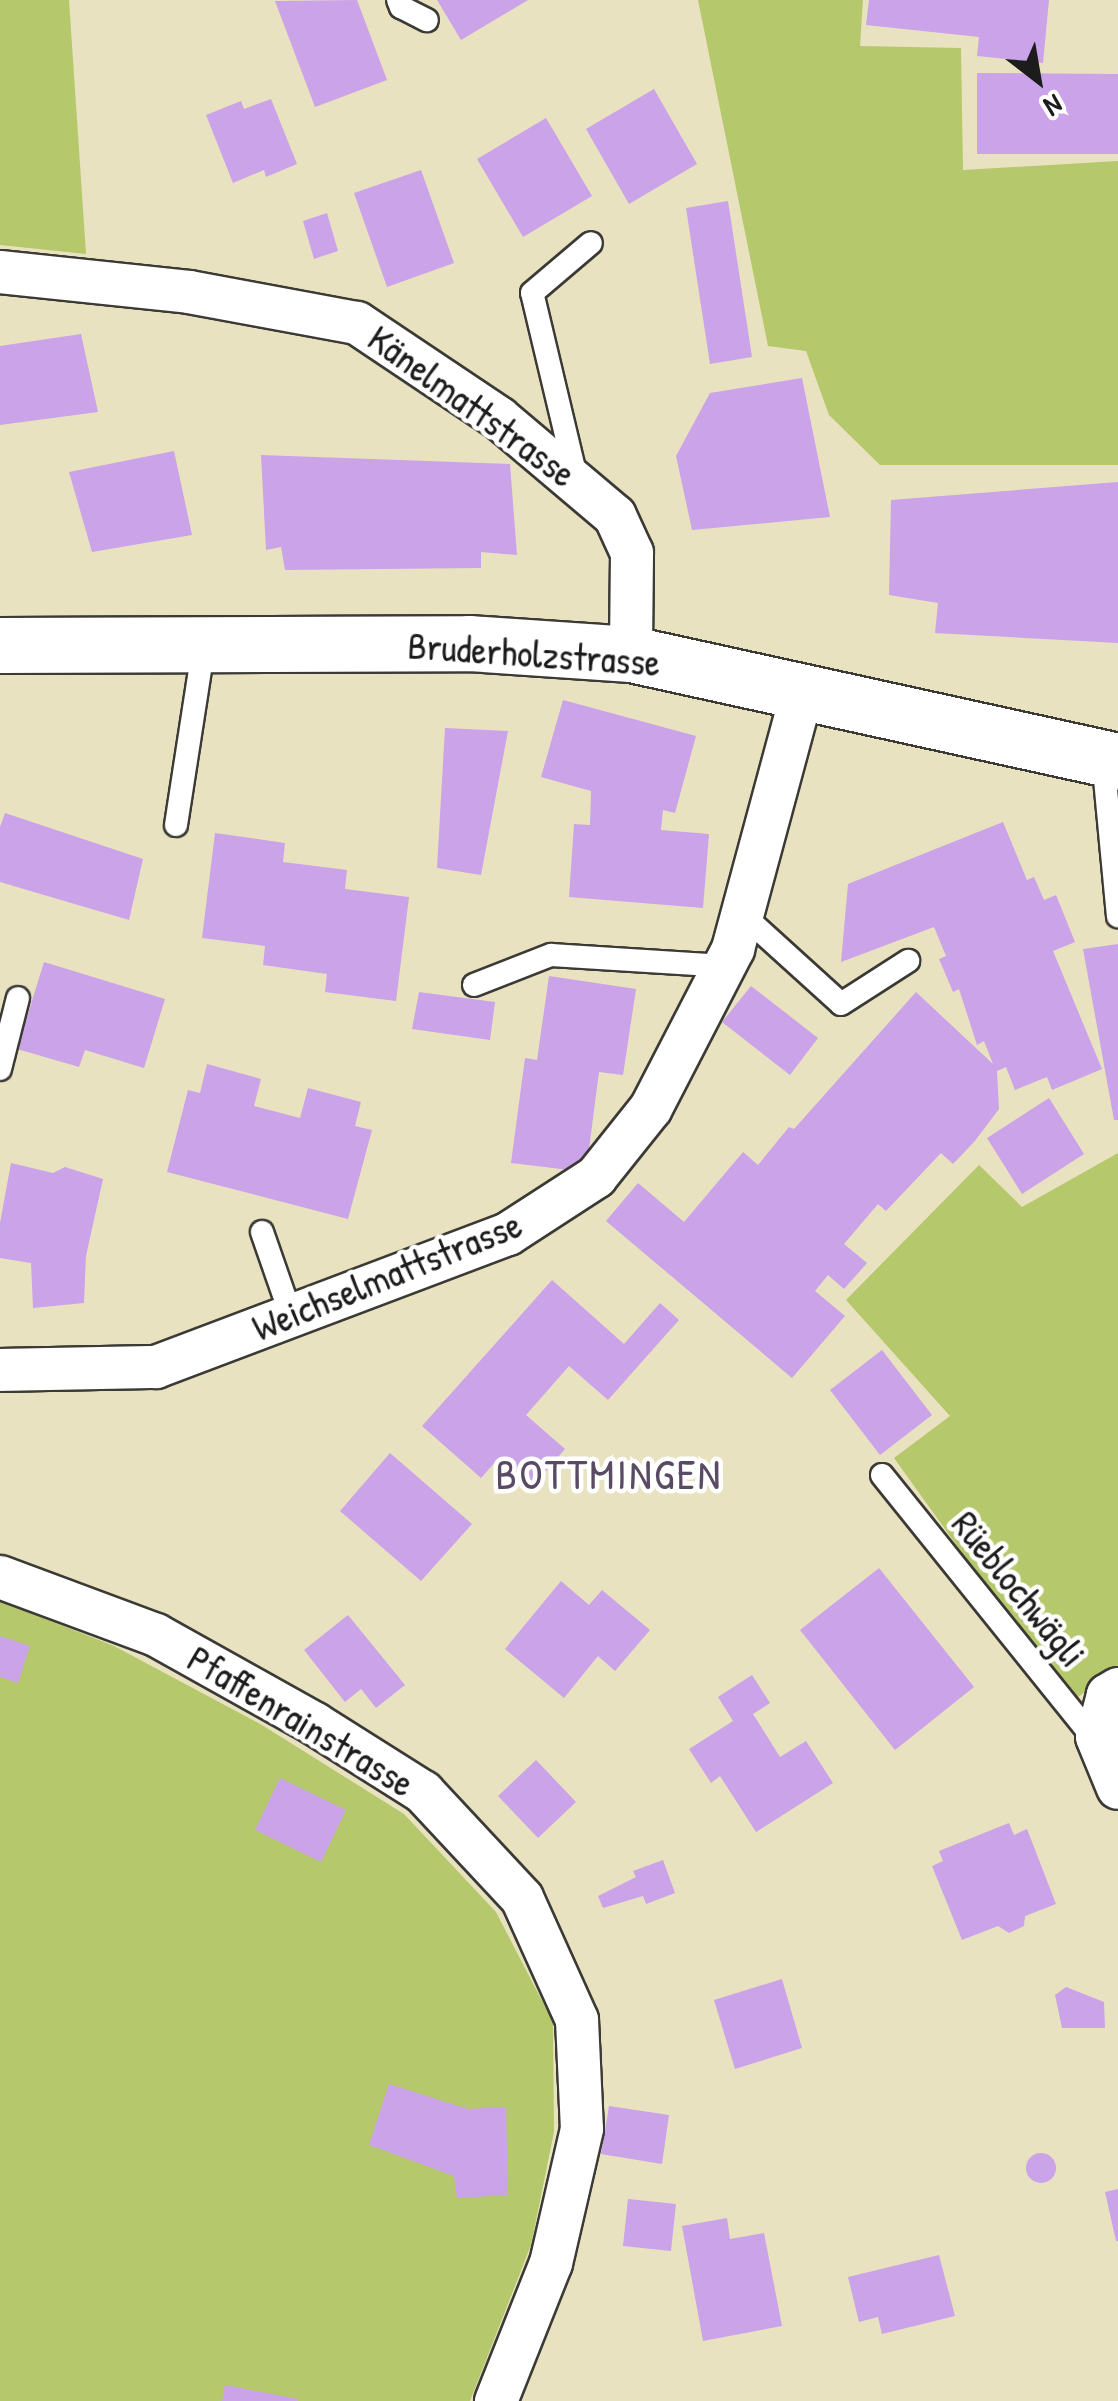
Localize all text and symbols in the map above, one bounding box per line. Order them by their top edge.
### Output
north arrow [988,30,1088,130]
text: N [1037,86,1070,126]
street label: Känelmattstrasse [359,315,585,497]
street label: Bruderholzstrasse [406,622,662,686]
street label: Weichselmattstrasse [246,1201,528,1351]
district label: BOTTMINGEN [495,1449,723,1499]
street label: Rüeblochwägli [942,1502,1096,1676]
street label: Pfaffenrainstrasse [180,1636,422,1806]

